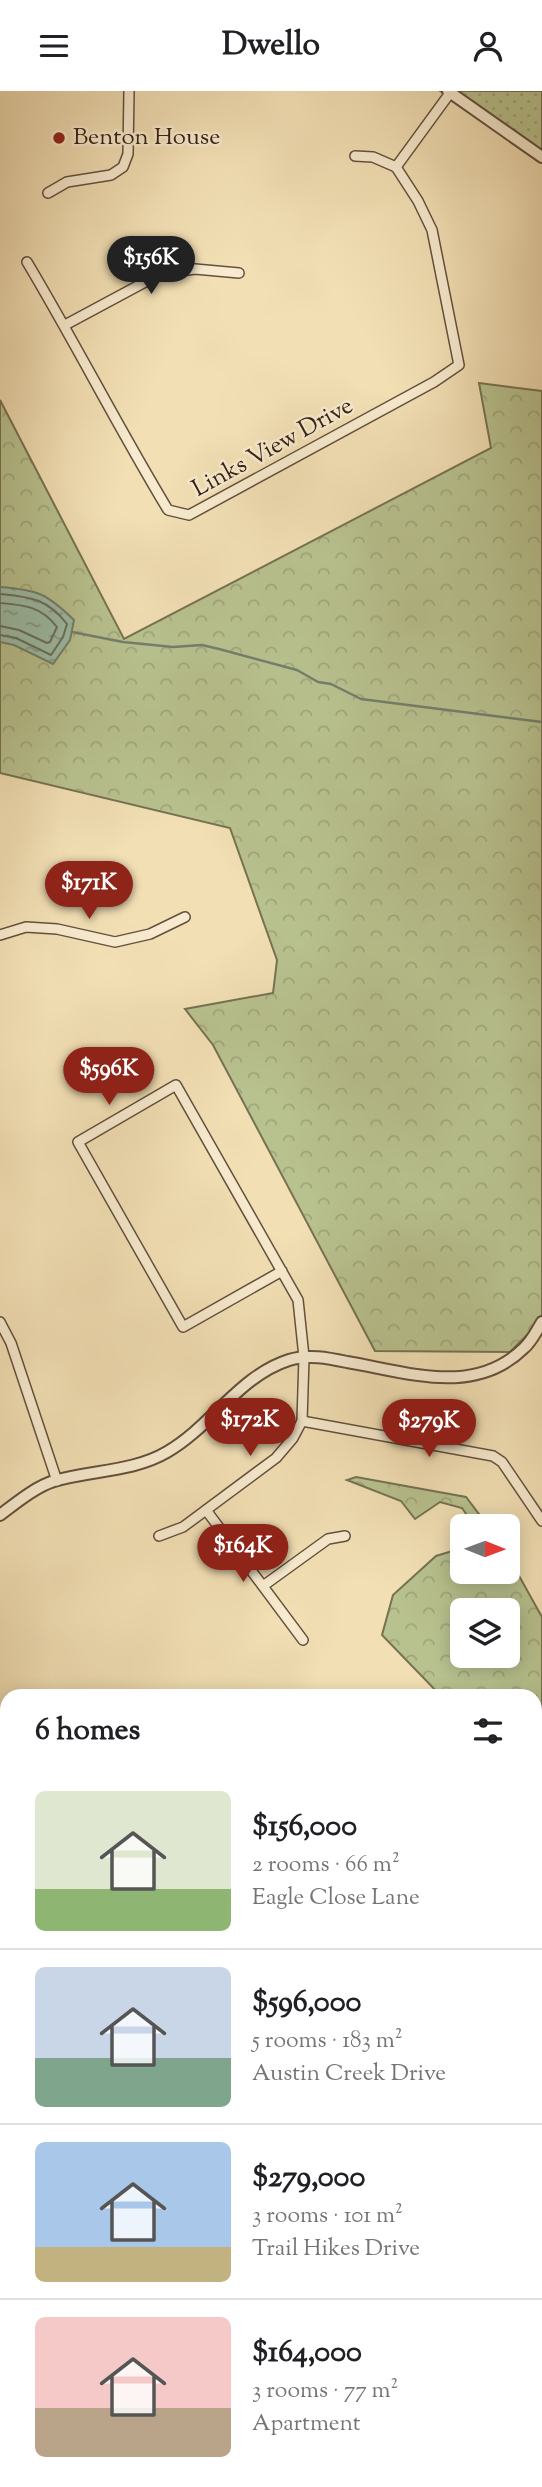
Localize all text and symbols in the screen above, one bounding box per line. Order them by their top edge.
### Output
text: Dwello [222,23,320,69]
icon: menu [35,27,73,65]
icon: person [469,27,507,65]
place label: Benton House [73,121,220,155]
marker: Benton House [51,130,67,146]
pin: $156K [102,237,200,296]
text: $156K [123,242,179,275]
street label: Links View Drive [186,390,360,506]
pin: $171K [40,861,138,921]
text: $171K [61,867,117,900]
pin: $596K [60,1047,158,1107]
text: $596K [79,1053,139,1086]
pin: $172K [201,1399,299,1458]
pin: $279K [380,1399,478,1459]
text: $172K [221,1404,279,1437]
text: $279K [398,1405,460,1438]
north arrow [450,1514,520,1584]
map controls [450,1514,520,1668]
pin: $164K [194,1525,292,1584]
text: $164K [213,1530,273,1563]
button: layers [450,1598,520,1668]
text: 6 homes [35,1710,140,1753]
icon: filters [469,1712,507,1750]
text: $156,000 [252,1806,357,1849]
icon: home [91,1819,175,1903]
text: 2 rooms · 66 m² [252,1849,400,1882]
text: Eagle Close Lane [252,1882,420,1915]
text: $596,000 [252,1982,361,2025]
icon: home [91,1995,175,2079]
text: 5 rooms · 183 m² [252,2025,403,2058]
text: Austin Creek Drive [252,2058,446,2091]
text: $279,000 [252,2157,365,2200]
icon: home [91,2170,175,2254]
text: 3 rooms · 101 m² [252,2200,403,2233]
text: Trail Hikes Drive [252,2233,420,2266]
text: $164,000 [252,2332,362,2375]
icon: home [91,2345,175,2429]
text: 3 rooms · 77 m² [252,2375,398,2408]
text: Apartment [252,2408,361,2441]

